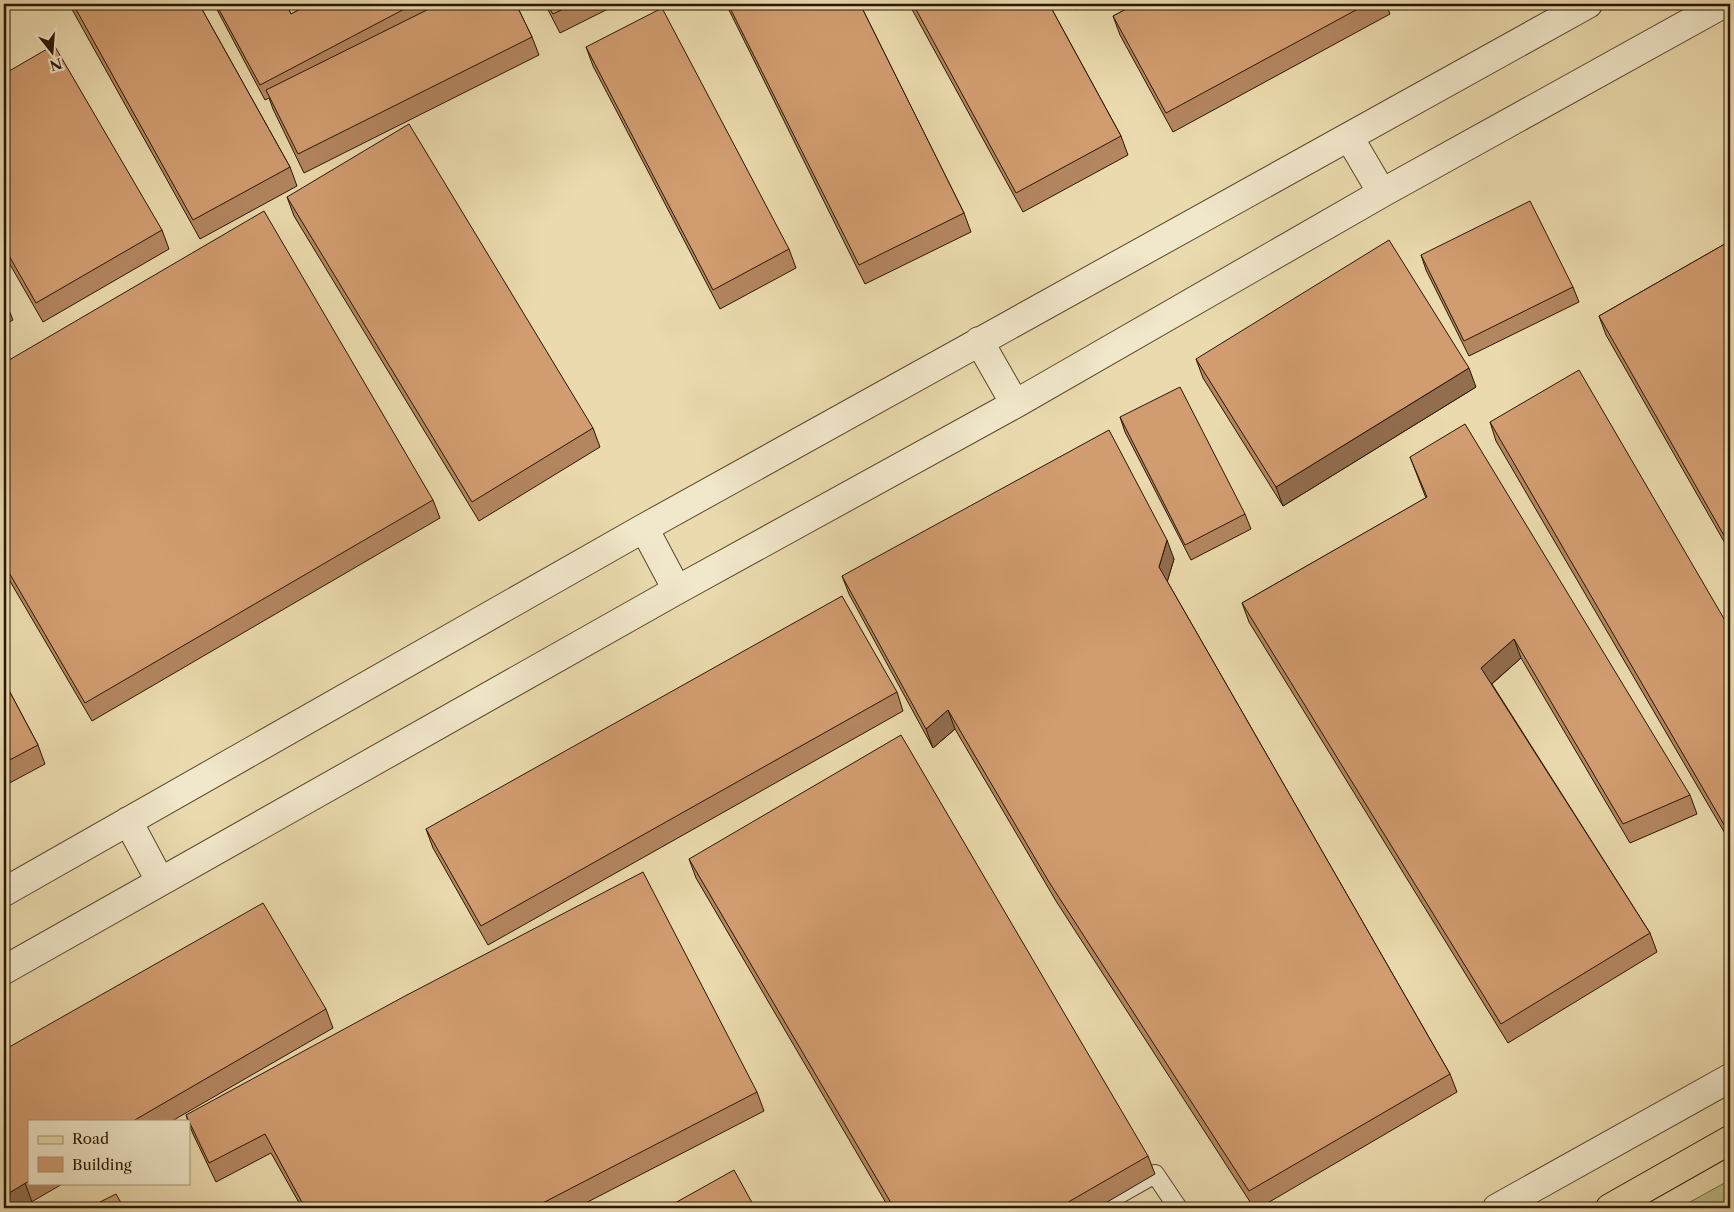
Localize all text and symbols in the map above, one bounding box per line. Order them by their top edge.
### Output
north arrow [28,28,78,78]
text: N [47,54,64,75]
legend [28,1120,190,1184]
text: Road [72,1129,109,1148]
text: Building [72,1155,132,1174]

